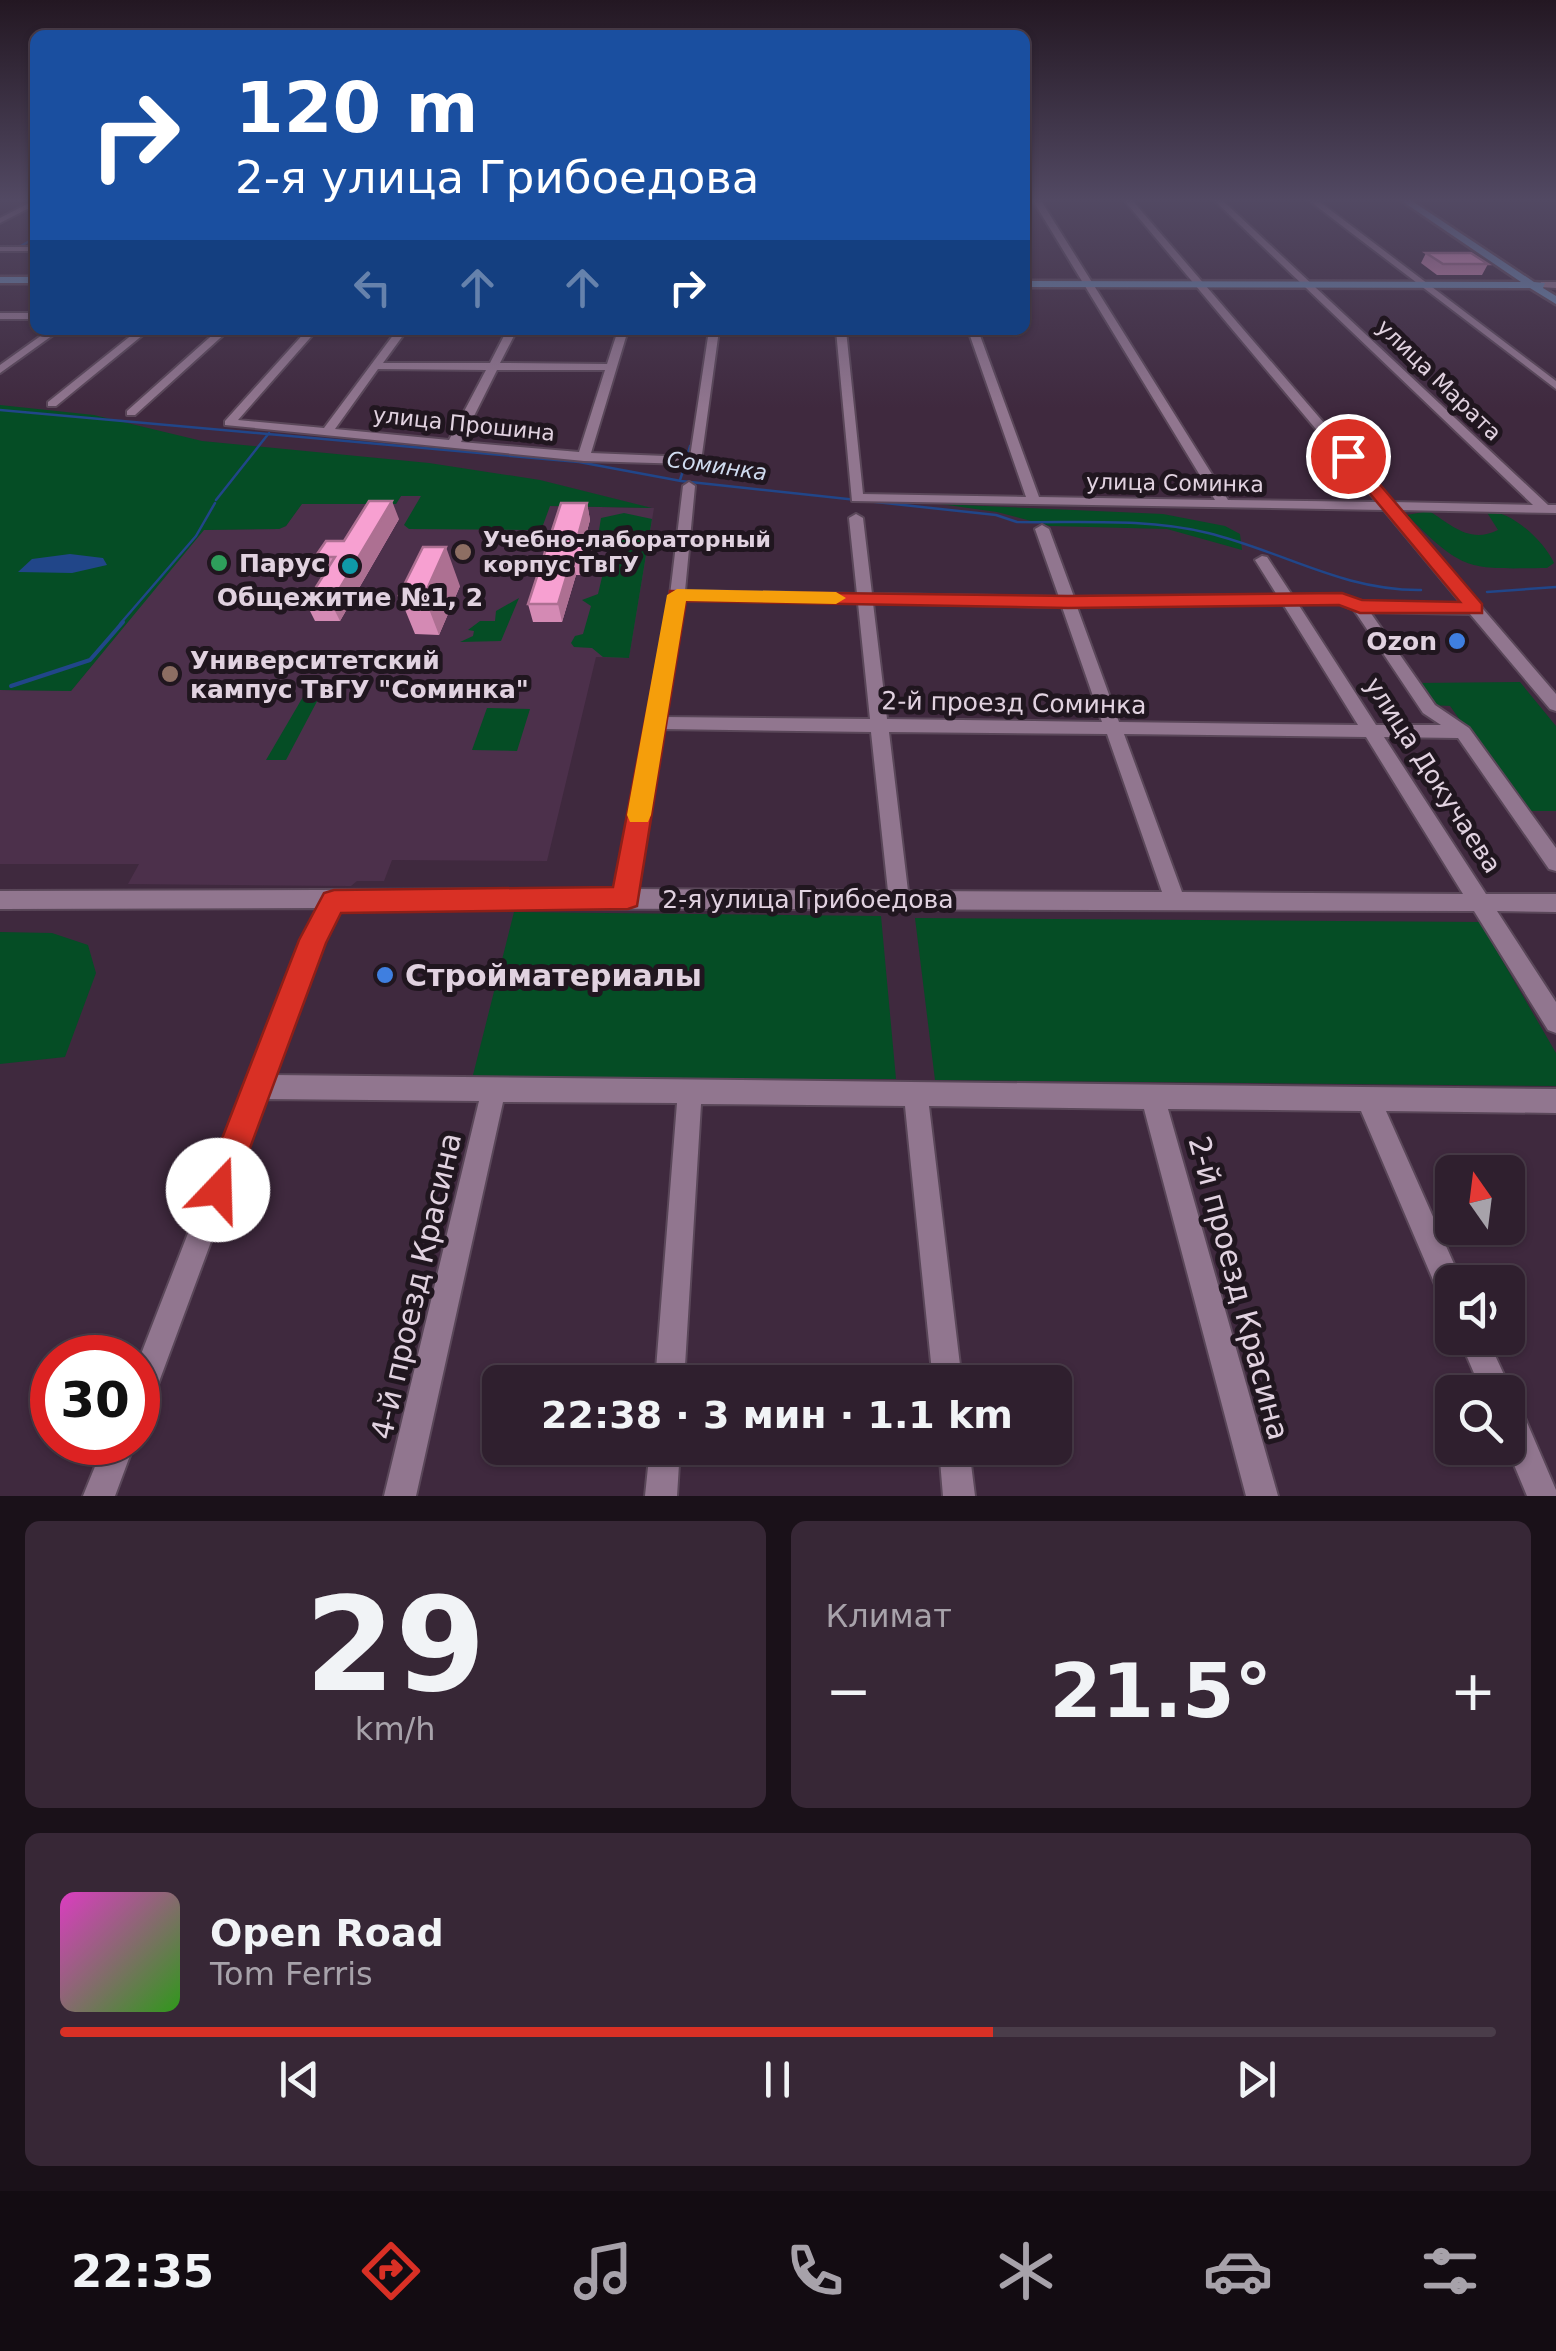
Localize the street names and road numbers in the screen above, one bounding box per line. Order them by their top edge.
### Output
street label: улица Марата [1372,314,1506,446]
street label: улица Прошина [372,402,556,446]
street label: улица Соминка [1086,469,1264,497]
street label: улица Докучаева [1359,672,1507,878]
street label: 2-й проезд Соминка [881,686,1147,720]
street label: 2-я улица Грибоедова [662,885,954,914]
street label: 4-й проезд Красина [364,1129,468,1443]
street label: 2-й проезд Красина [1182,1132,1296,1444]

